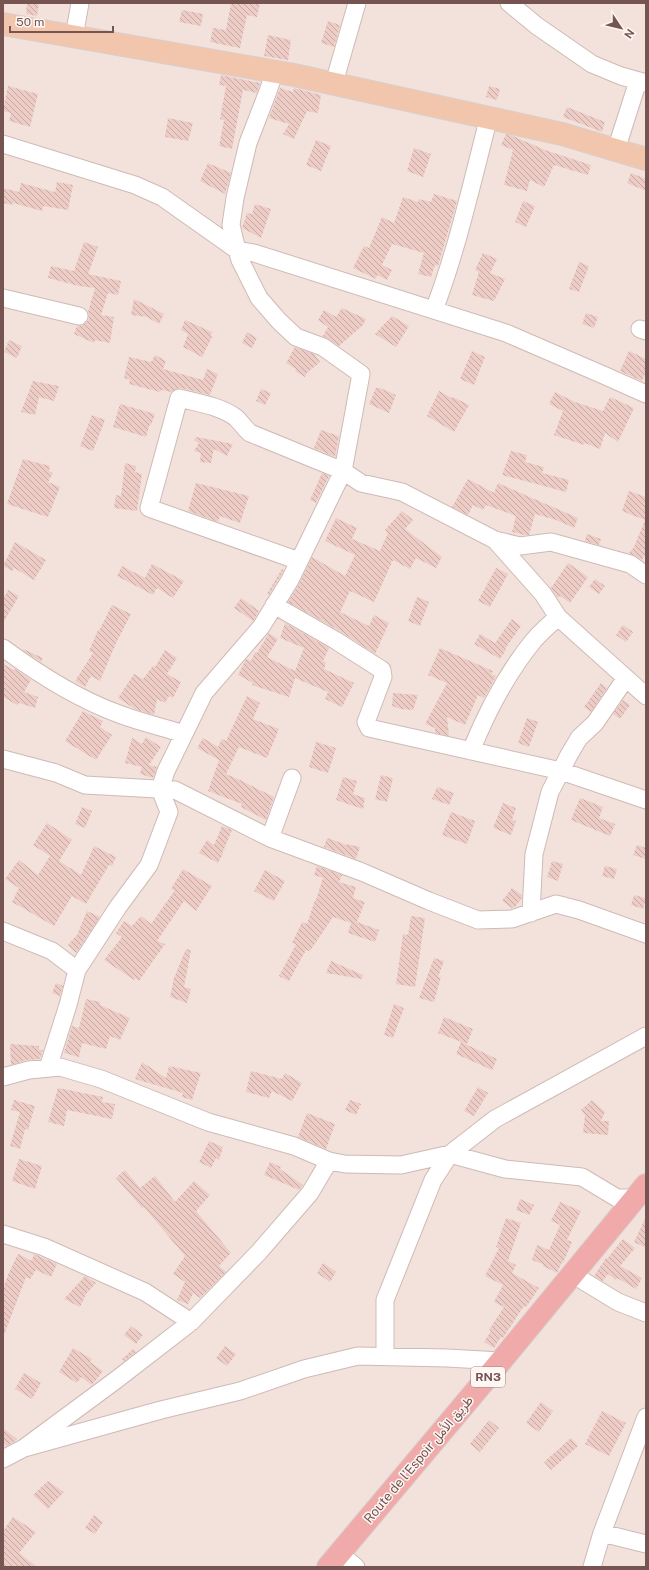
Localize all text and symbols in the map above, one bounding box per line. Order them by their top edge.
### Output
scale bar [10,8,113,34]
north arrow [601,8,641,48]
text: 50 m [16,15,44,29]
text: N [622,27,637,41]
road number: RN3 [471,1367,505,1387]
street label: Route de l’Espoir طريق الأمل [361,1393,477,1527]

